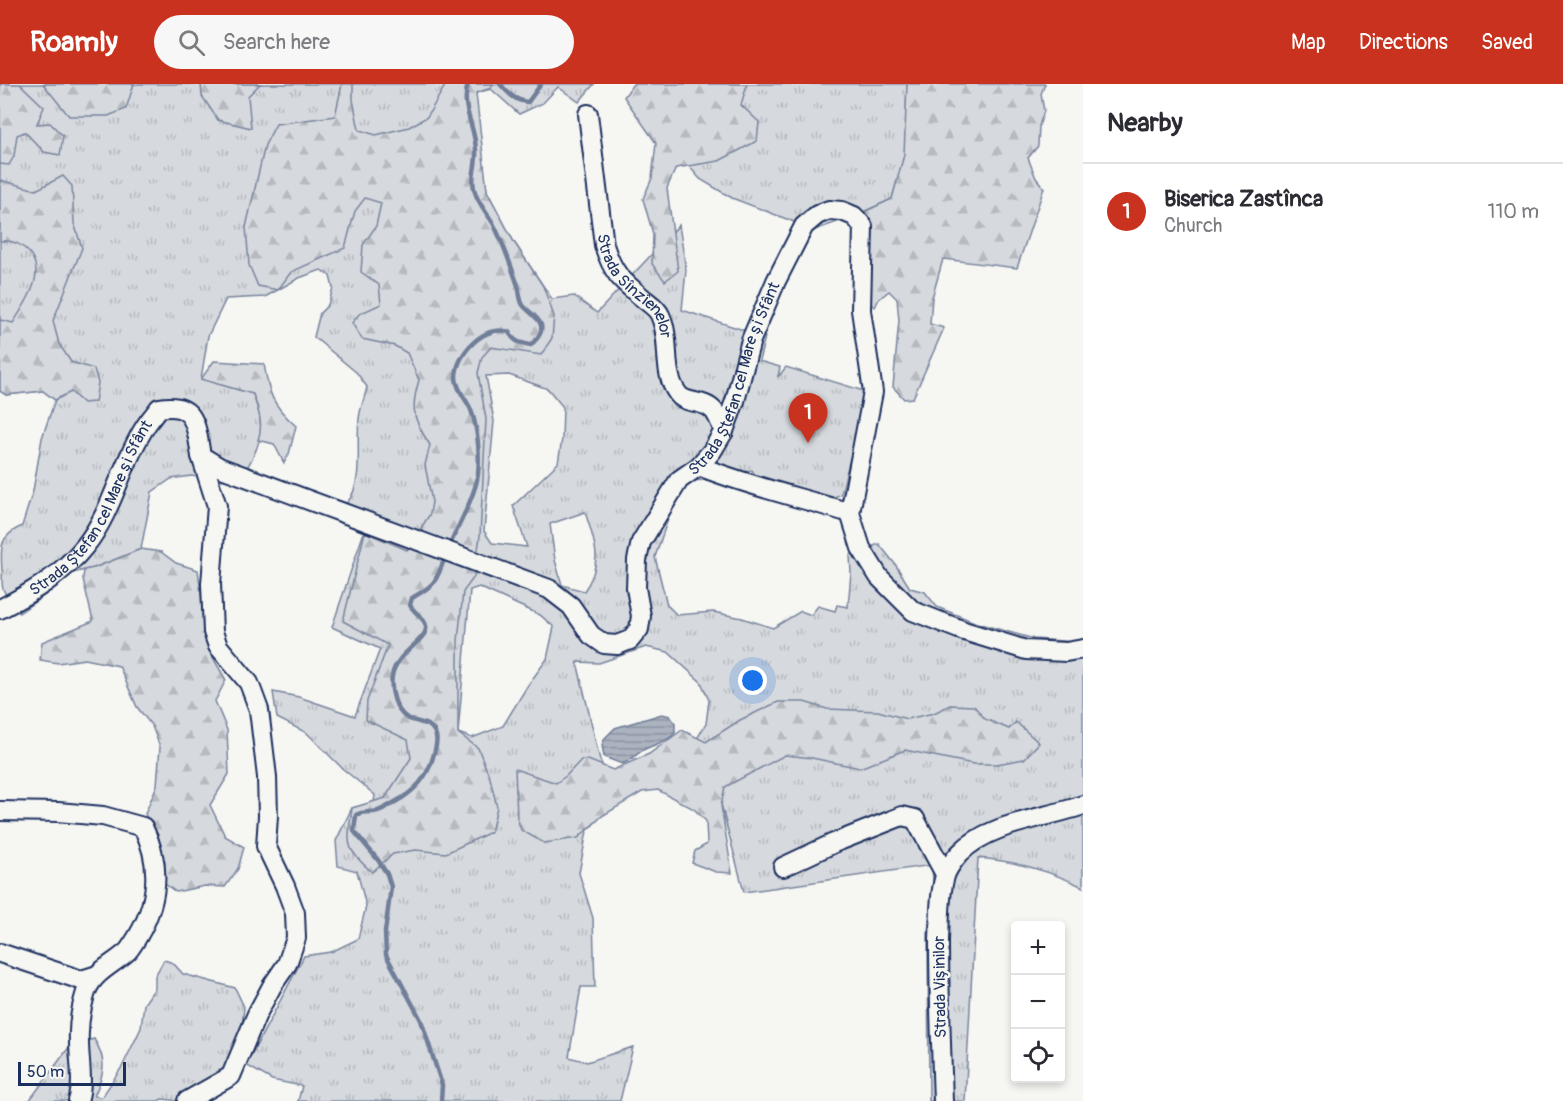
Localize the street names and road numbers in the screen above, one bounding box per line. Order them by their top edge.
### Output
street label: Strada Sînzîenelor [593,233,676,339]
street label: Strada Ștefan cel Mare și Sfânt [685,278,785,480]
street label: Strada Ștefan cel Mare și Sfânt [26,416,157,600]
street label: Strada Vișinilor [929,935,951,1038]

